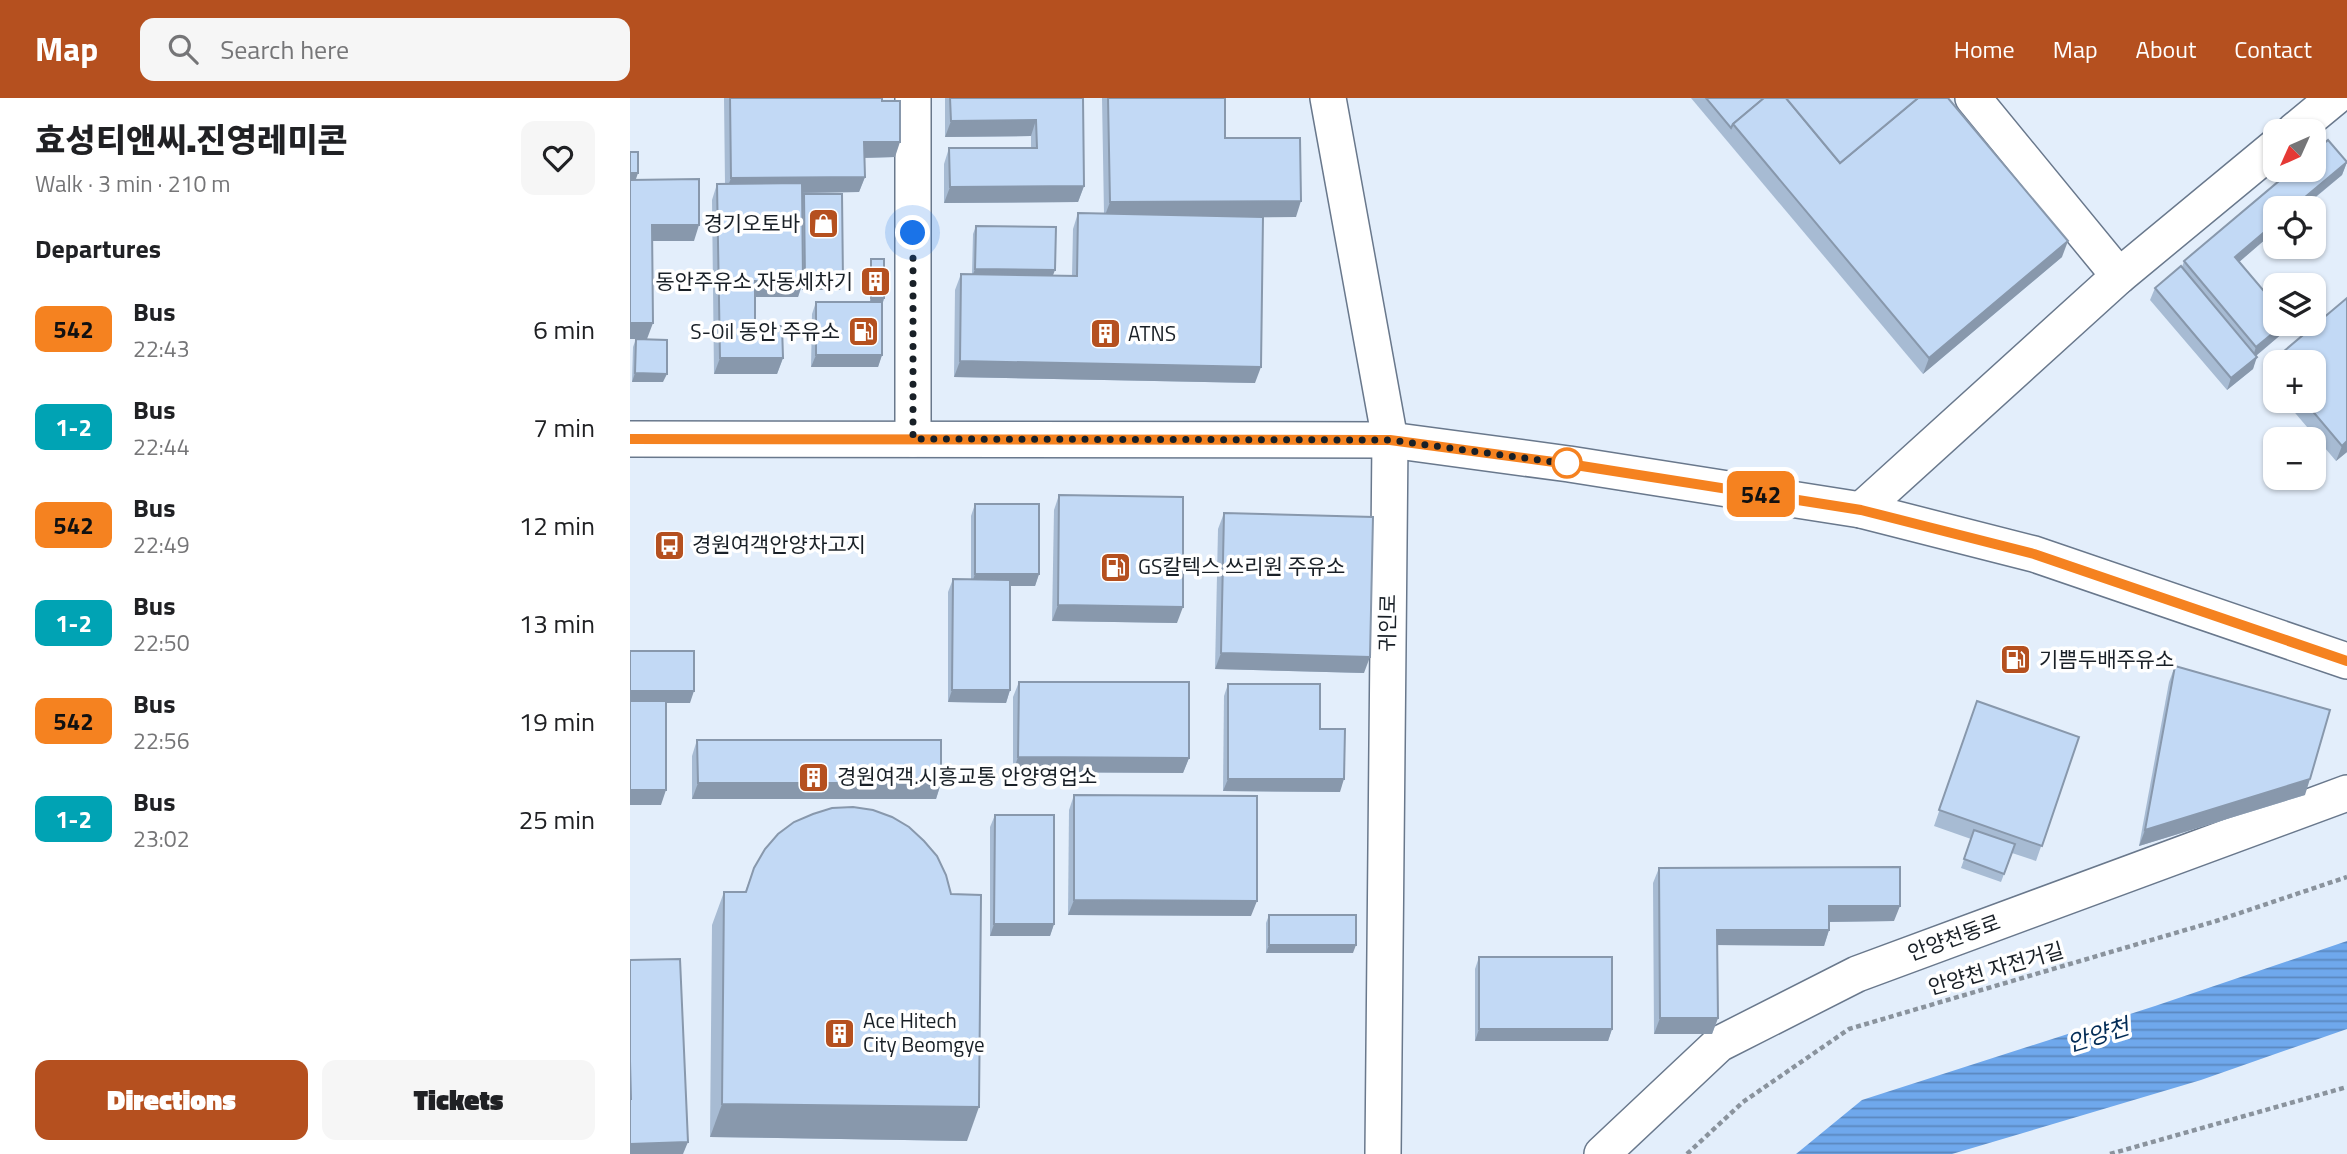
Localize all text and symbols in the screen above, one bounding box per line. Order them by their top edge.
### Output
search box [140,18,630,81]
text: Map [35,24,98,74]
icon: search [164,30,202,68]
text: Search here [220,30,349,69]
text: Home [1954,31,2015,67]
text: Map [2053,31,2098,67]
text: About [2136,31,2196,67]
text: Contact [2234,31,2312,67]
text: 효성티앤씨.진영레미콘 [35,115,348,165]
north arrow [2263,119,2326,182]
map controls [2263,119,2326,490]
button: heart [521,121,595,195]
text: Walk · 3 min · 210 m [35,166,231,201]
button: locate [2263,196,2326,259]
place label: 경기오토바 [703,207,800,239]
shop icon: 경기오토바 [806,207,840,241]
your location [895,215,930,250]
text: Departures [35,229,161,268]
place label: 동안주유소 자동세차기 [655,265,853,297]
building icon: 동안주유소 자동세차기 [859,265,893,299]
button: layers [2263,273,2326,336]
text: Bus [133,292,175,331]
text: 6 min [533,310,595,349]
text: 542 [53,311,94,347]
place label: S-Oil 동안 주유소 [690,315,840,347]
fuel station icon: S-Oil 동안 주유소 [846,315,880,349]
building icon: ATNS [1088,317,1122,351]
place label: ATNS [1128,317,1176,349]
text: 22:43 [133,331,190,366]
button: + [2263,350,2326,413]
text: Bus [133,390,175,429]
text: 7 min [533,408,595,447]
text: 1-2 [55,409,92,445]
button: − [2263,427,2326,490]
text: 22:44 [133,429,190,464]
unlabelled marker [1552,448,1582,478]
line badge: 542 [1721,471,1801,517]
text: 542 [1741,476,1781,512]
text: Bus [133,488,175,527]
text: 12 min [519,506,595,545]
text: 542 [53,507,94,543]
text: 22:49 [133,527,190,562]
bus stop icon: 경원여객안양차고지 [652,528,686,562]
place label: 경원여객안양차고지 [692,528,866,560]
fuel station icon: GS칼텍스 쓰리원 주유소 [1098,550,1132,584]
place label: GS칼텍스 쓰리원 주유소 [1138,550,1345,582]
text: Bus [133,586,175,625]
street label: 귀인로 [1370,594,1404,652]
text: 13 min [519,604,595,643]
text: 1-2 [55,605,92,641]
text: 22:50 [133,625,190,660]
fuel station icon: 기쁨두배주유소 [1999,643,2033,677]
place label: 기쁨두배주유소 [2039,643,2174,675]
text: Bus [133,684,175,723]
text: 19 min [519,702,595,741]
text: 542 [53,703,94,739]
text: 22:56 [133,723,190,758]
building icon: 경원여객.시흥교통 안양영업소 [797,760,831,794]
place label: 경원여객.시흥교통 안양영업소 [837,760,1097,792]
text: Bus [133,782,175,821]
text: 25 min [519,800,595,839]
text: 1-2 [55,801,92,837]
text: 23:02 [133,821,190,856]
street label: 안양천동로 [1903,906,2005,969]
street label: 안양천 자전거길 [1924,933,2067,1003]
place label: Ace Hitech City Beomgye [863,1004,985,1060]
water label: 안양천 [2062,1008,2136,1061]
building icon: Ace Hitech City Beomgye [823,1016,857,1050]
button: Directions [35,1060,308,1140]
button: Tickets [322,1060,595,1140]

